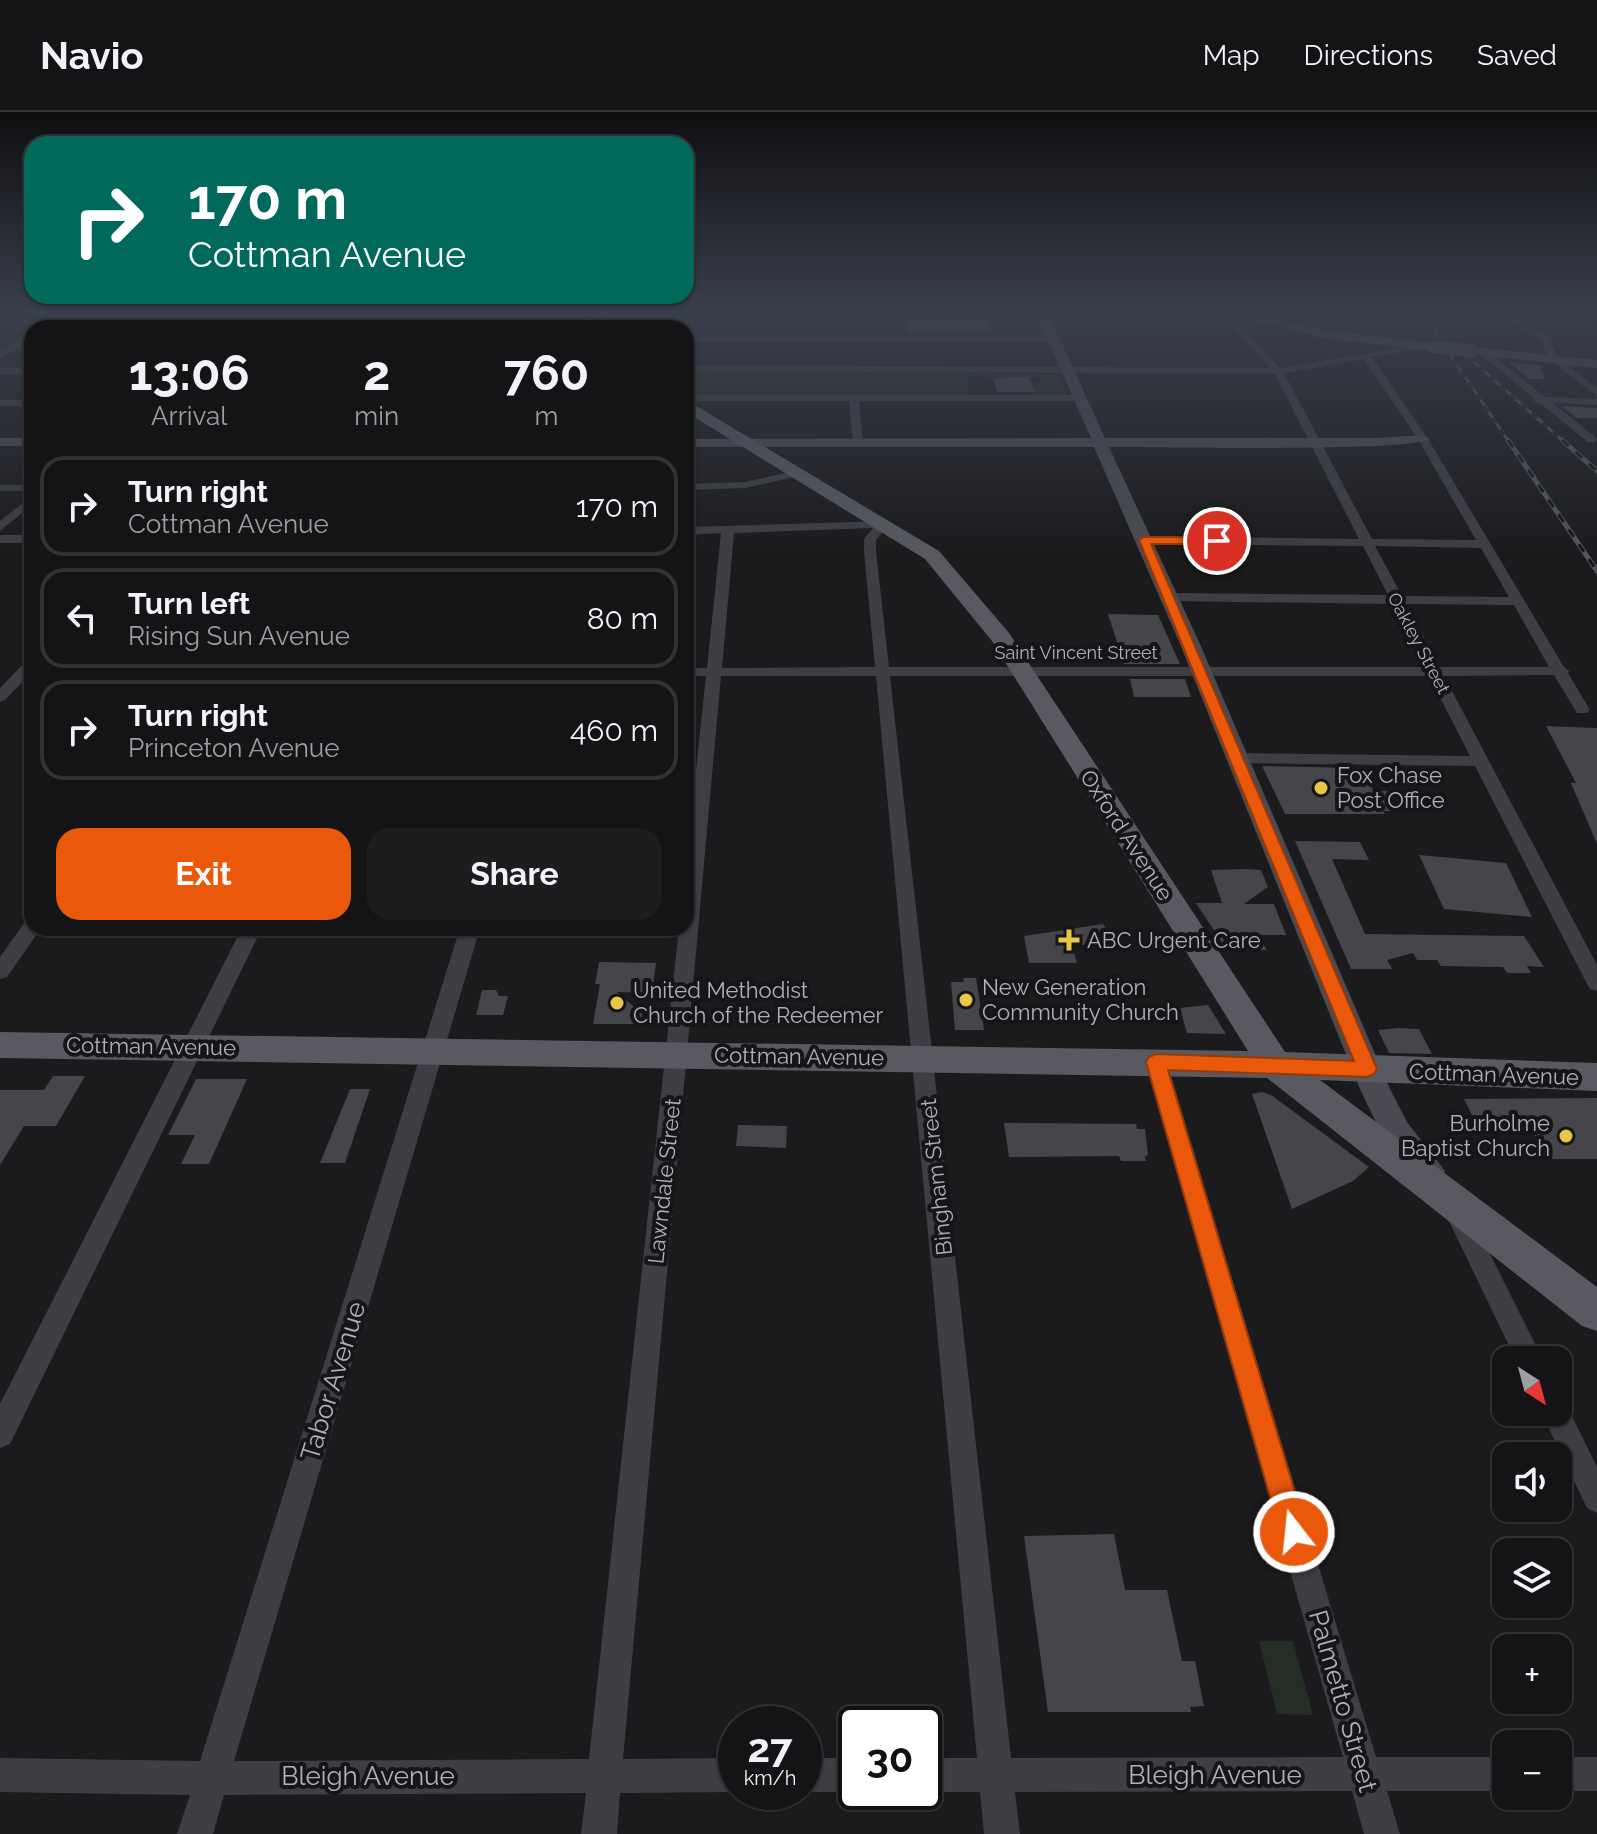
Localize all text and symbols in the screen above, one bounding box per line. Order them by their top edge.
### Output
text: Navio [40,33,143,78]
text: Map [1203,39,1260,72]
text: Directions [1304,39,1433,72]
text: Saved [1477,39,1557,72]
text: 170 m [188,166,347,232]
icon: right [56,168,160,272]
text: Cottman Avenue [188,233,466,275]
text: 13:06 [129,345,250,401]
text: 2 [363,345,390,401]
text: 760 [504,345,589,401]
text: Arrival [151,401,227,431]
text: min [354,401,399,431]
text: m [535,401,558,431]
text: Turn right [128,474,268,509]
icon: right [60,484,104,528]
text: 170 m [576,489,658,524]
pin [1183,507,1251,575]
text: Cottman Avenue [128,509,329,539]
icon: arrive [1195,519,1239,563]
text: Turn left [128,586,250,621]
street label: Oakley Street [1383,589,1455,697]
icon: left [60,596,104,640]
text: 80 m [587,601,658,636]
text: Rising Sun Avenue [128,621,350,651]
street label: Saint Vincent Street [995,642,1158,663]
text: Turn right [128,698,268,733]
icon: right [60,708,104,752]
text: 460 m [570,713,658,748]
text: Princeton Avenue [128,733,340,763]
place label: Fox Chase Post Office [1337,762,1445,813]
street label: Oxford Avenue [1075,765,1179,905]
marker: Fox Chase Post Office [1312,779,1330,797]
button: Exit [56,828,351,920]
button: Share [367,828,662,920]
place label: ABC Urgent Care [1087,927,1261,953]
marker: ABC Urgent Care [1058,929,1080,951]
place label: New Generation Community Church [982,974,1179,1025]
place label: United Methodist Church of the Redeemer [633,977,883,1028]
marker: New Generation Community Church [957,991,975,1009]
marker: United Methodist Church of the Redeemer [608,994,626,1012]
street label: Cottman Avenue [66,1032,236,1060]
street label: Cottman Avenue [714,1042,884,1070]
street label: Cottman Avenue [1409,1058,1579,1090]
street label: Lawndale Street [642,1096,686,1265]
street label: Bingham Street [915,1097,957,1257]
place label: Burholme Baptist Church [1401,1110,1550,1161]
marker: Burholme Baptist Church [1557,1127,1575,1145]
street label: Tabor Avenue [295,1298,371,1464]
north arrow [1492,1346,1572,1426]
map controls [1492,1346,1572,1810]
button: sound [1492,1442,1572,1522]
position arrow [1252,1490,1336,1574]
button: layers [1492,1538,1572,1618]
street label: Palmetto Street [1303,1607,1383,1796]
button: + [1492,1634,1572,1714]
speed limit sign: 30 [838,1706,942,1810]
text: 27 [747,1724,792,1771]
button: − [1492,1730,1572,1810]
street label: Bleigh Avenue [1128,1760,1302,1790]
street label: Bleigh Avenue [281,1761,455,1791]
text: km/h [744,1766,796,1790]

